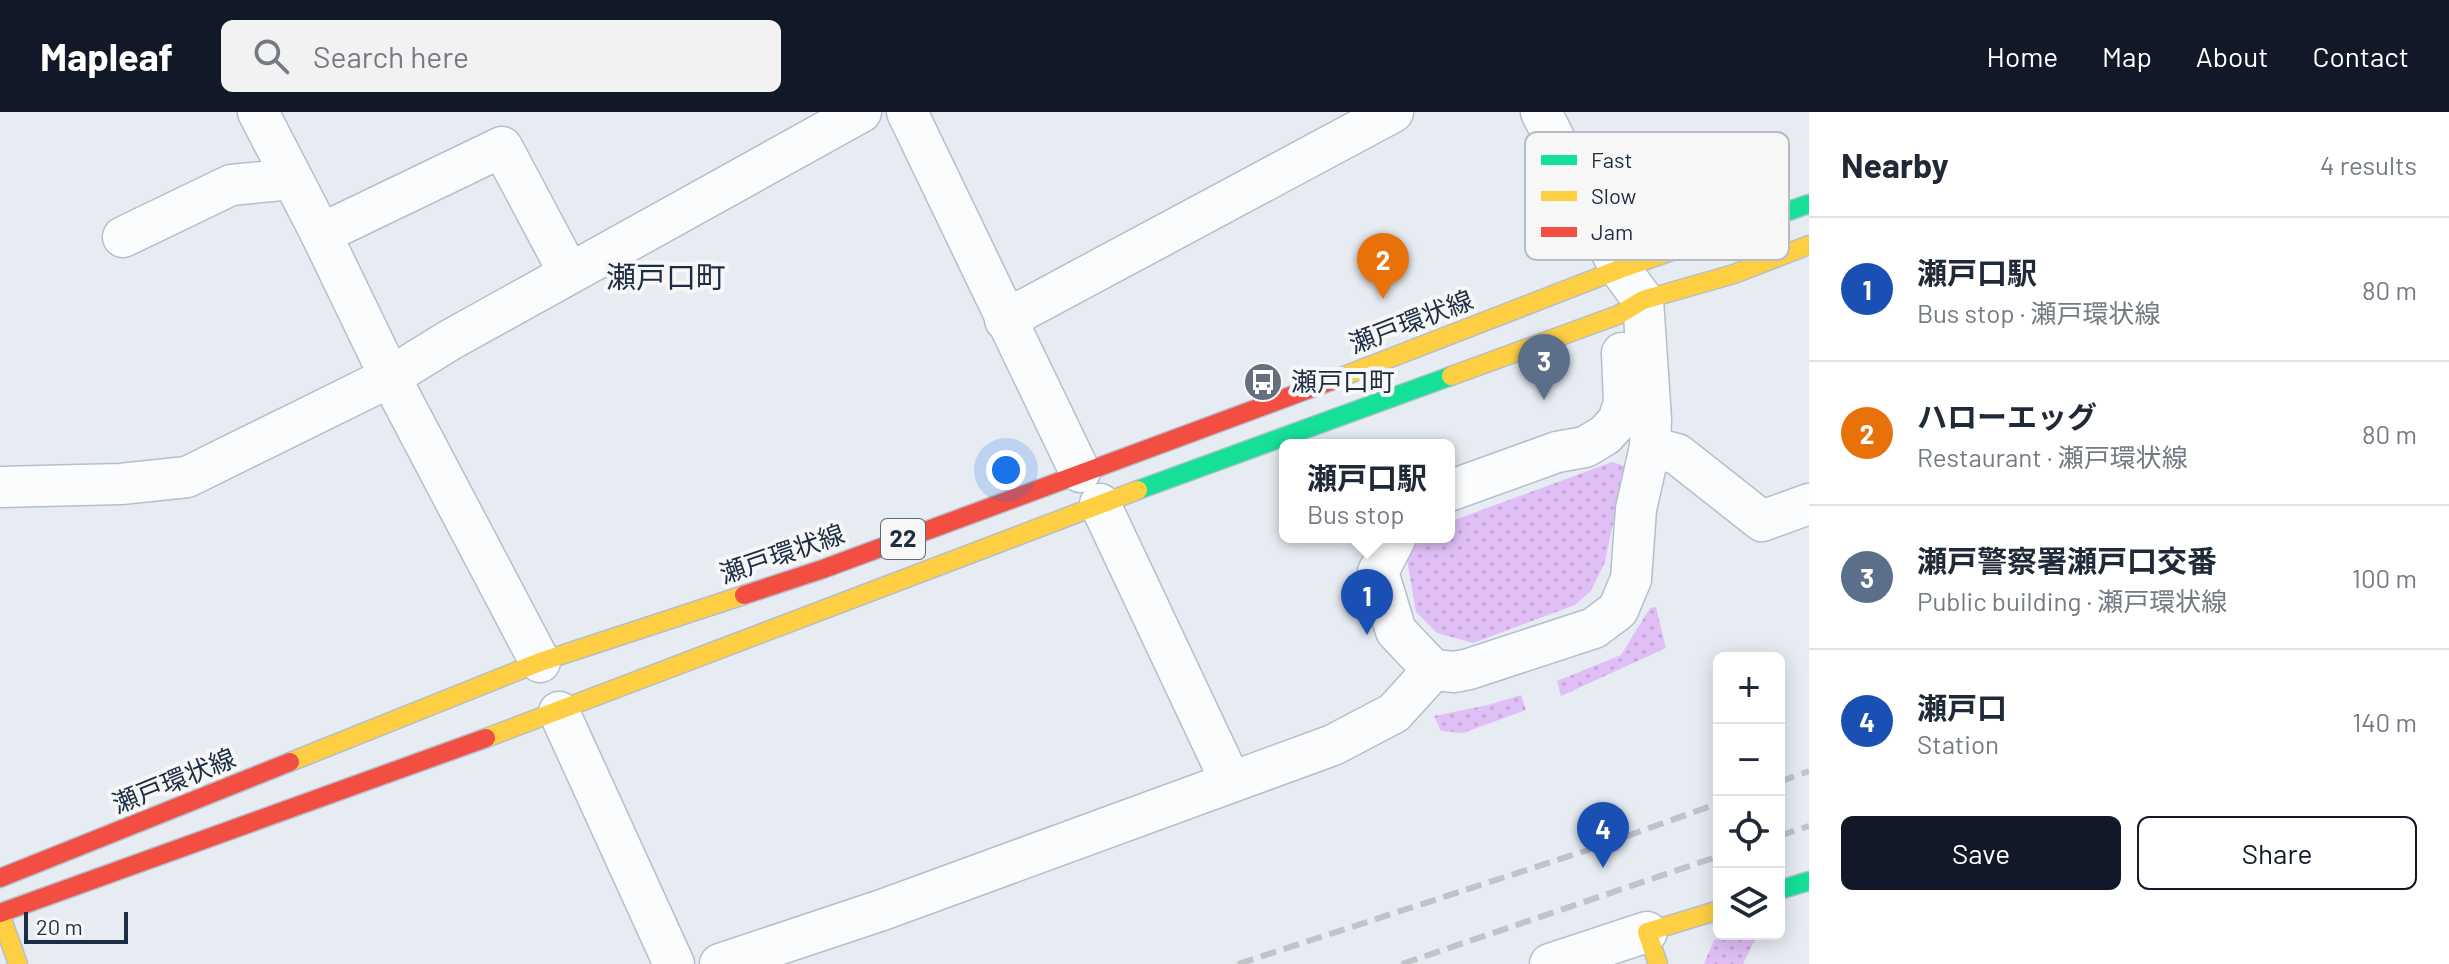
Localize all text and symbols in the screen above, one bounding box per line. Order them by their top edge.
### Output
search box [221,20,781,92]
text: Mapleaf [40,33,173,79]
icon: search [249,34,293,78]
text: Search here [313,38,469,74]
text: Home [1987,39,2058,73]
text: Map [2102,39,2152,73]
text: About [2196,39,2268,73]
text: Contact [2312,39,2409,73]
legend [1525,132,1789,260]
text: Nearby [1841,144,1949,185]
text: Fast [1591,146,1633,172]
text: 4 results [2320,149,2417,180]
text: Slow [1591,182,1636,208]
text: Jam [1591,218,1633,244]
pin: 2 [1357,233,1409,299]
text: 瀬戸口駅 [1917,254,2037,290]
district label: 瀬戸口町 [606,258,726,294]
text: 1 [1862,274,1872,305]
text: 80 m [2362,274,2417,305]
street label: 瀬戸環状線 [1344,283,1477,358]
text: Bus stop · 瀬戸環状線 [1917,297,2161,328]
pin: 3 [1518,334,1570,400]
bus stop icon: 瀬戸口町 [1242,361,1284,403]
place label: 瀬戸口町 [1291,365,1395,396]
text: ハローエッグ [1917,398,2097,434]
text: 2 [1860,418,1874,449]
text: 80 m [2362,418,2417,449]
popup [1279,439,1455,543]
text: Restaurant · 瀬戸環状線 [1917,441,2188,472]
your location [986,450,1026,490]
text: 瀬戸口駅 [1307,459,1427,495]
text: Bus stop [1307,498,1405,529]
street label: 瀬戸環状線 [715,517,848,588]
road number: 22 [881,519,925,559]
text: 瀬戸警察署瀬戸口交番 [1917,542,2217,578]
text: 3 [1860,562,1874,593]
text: 100 m [2352,562,2417,593]
pin: 1 [1341,569,1393,635]
text: Public building · 瀬戸環状線 [1917,585,2227,616]
map controls [1713,652,1785,940]
button: + [1713,652,1785,724]
text: 瀬戸口 [1917,689,2007,725]
text: 4 [1859,706,1875,737]
text: 140 m [2352,706,2417,737]
button: − [1713,724,1785,796]
text: Station [1917,728,1999,759]
street label: 瀬戸環状線 [107,741,240,818]
button: locate [1713,796,1785,868]
pin: 4 [1577,802,1629,868]
button: Save [1841,816,2121,890]
button: Share [2137,816,2417,890]
button: layers [1713,868,1785,940]
scale bar [24,908,128,944]
text: 20 m [36,913,83,939]

